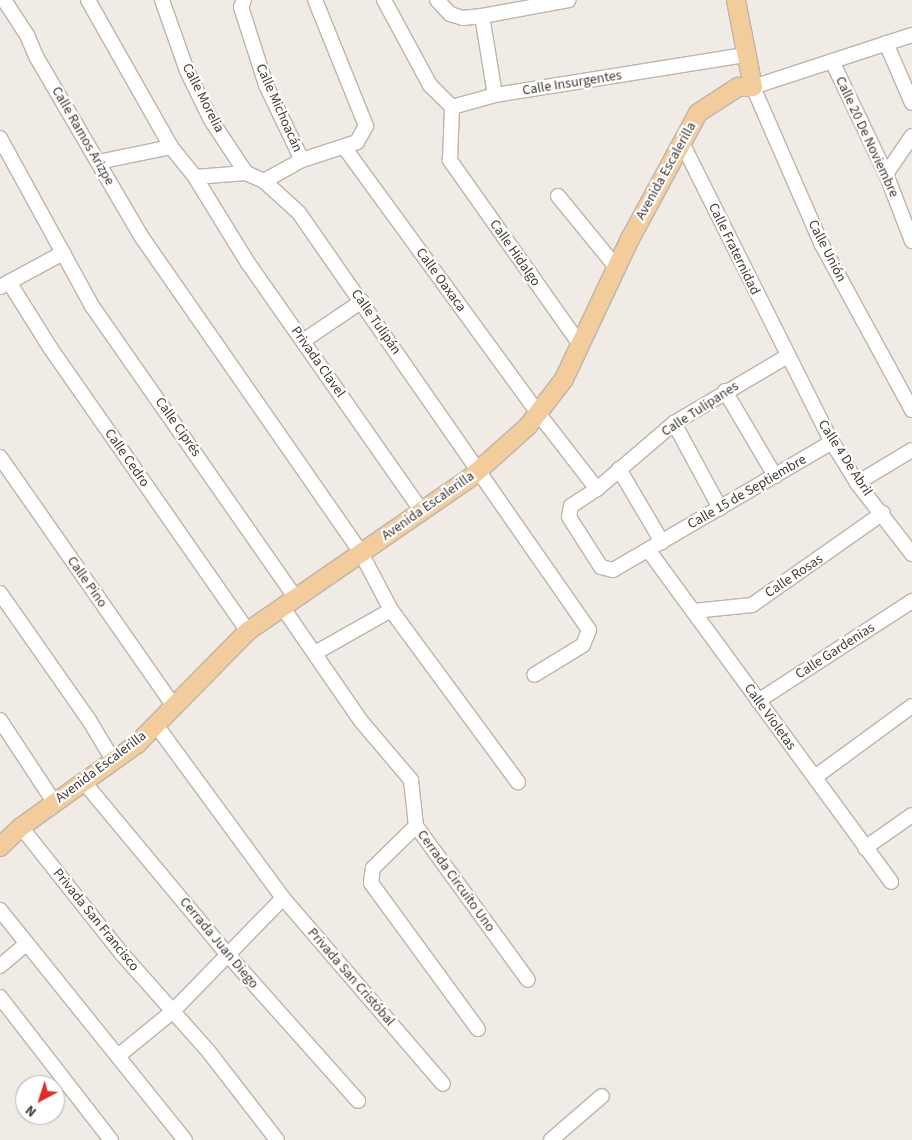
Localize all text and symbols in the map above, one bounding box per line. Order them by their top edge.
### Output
street label: Calle Morelia [178,61,228,135]
street label: Calle Michoacán [252,61,306,155]
street label: Calle Insurgentes [521,67,623,99]
street label: Calle 20 De Noviembre [832,74,902,200]
street label: Calle Ramos Arizpe [48,84,118,188]
street label: Avenida Escalerilla [632,119,700,223]
street label: Calle Fraternidad [705,200,763,298]
street label: Calle Hidalgo [486,216,544,290]
street label: Calle Unión [804,217,850,285]
street label: Calle Oaxaca [412,245,470,315]
street label: Calle Tulipán [347,286,405,358]
street label: Privada Clavel [287,323,349,401]
street label: Calle Tulipanes [658,378,742,440]
street label: Calle Ciprés [151,394,205,460]
street label: Calle 4 De Abril [814,417,876,499]
street label: Calle Cedro [101,426,153,490]
street label: Calle 15 de Septiembre [685,451,809,533]
street label: Avenida Escalerilla [378,468,478,544]
street label: Calle Rosas [762,551,826,601]
street label: Calle Pino [63,553,111,611]
street label: Calle Gardenias [792,619,878,683]
street label: Calle Violetas [740,681,800,753]
street label: Avenida Escalerilla [52,727,150,807]
street label: Cerrada Circuito Uno [413,827,499,935]
street label: Privada San Francisco [49,865,143,975]
street label: Cerrada Juan Diego [176,894,262,992]
street label: Privada San Cristóbal [304,925,398,1029]
north arrow [15,1075,65,1125]
text: N [21,1100,41,1121]

